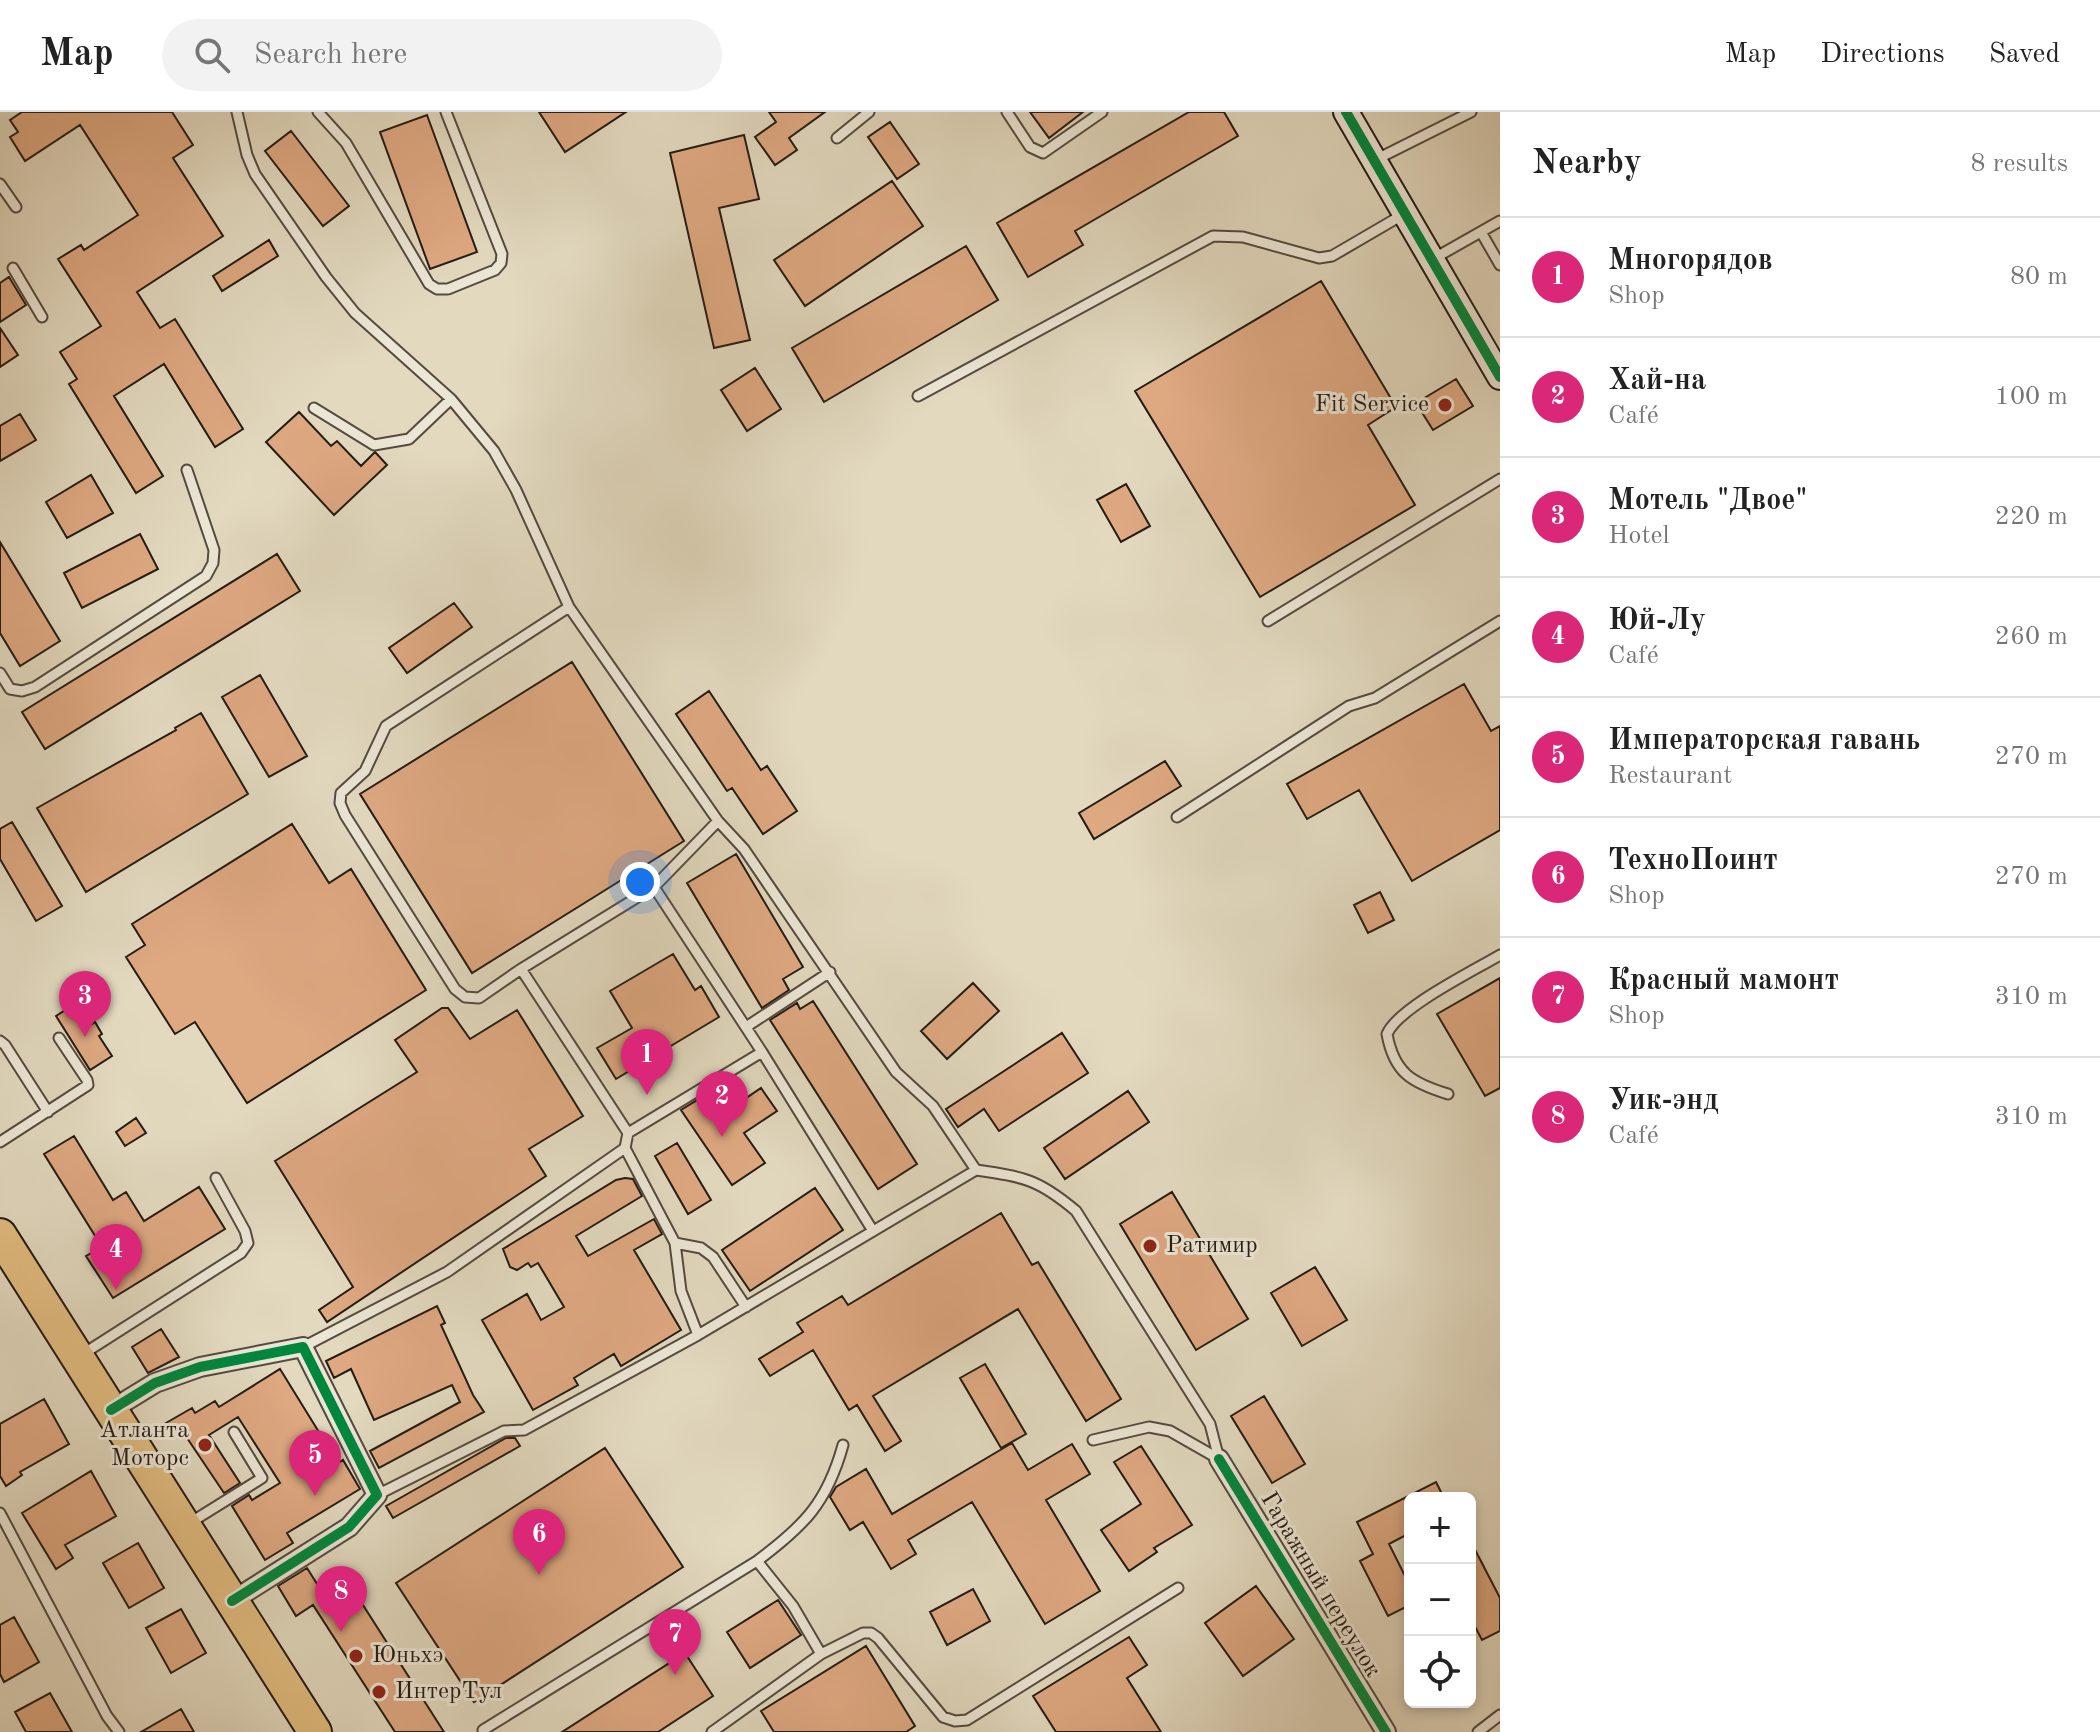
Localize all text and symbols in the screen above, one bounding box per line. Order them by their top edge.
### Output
search box [162,19,722,91]
icon: search [190,33,234,77]
text: Map [40,36,114,74]
text: Search here [254,40,407,70]
text: Map [1724,41,1776,69]
text: Directions [1820,41,1945,69]
text: Saved [1989,41,2060,69]
text: Nearby [1532,147,1642,181]
text: 8 results [1970,151,2068,177]
text: Многорядов [1608,246,1773,276]
text: 1 [1550,264,1566,290]
text: 80 m [2010,264,2068,290]
text: Shop [1608,283,1665,309]
text: Хай-на [1608,366,1706,396]
text: 2 [1550,384,1566,410]
text: 100 m [1995,384,2068,410]
place label: Fit Service [1315,393,1429,417]
marker: Fit Service [1436,396,1454,414]
text: Café [1608,403,1659,429]
text: Мотель "Двое" [1608,486,1807,516]
text: 3 [1550,504,1566,530]
text: 220 m [1995,504,2068,530]
text: Hotel [1608,523,1669,549]
text: Юй-Лу [1608,606,1706,636]
text: 4 [1550,624,1566,650]
text: 260 m [1995,624,2068,650]
text: Café [1608,643,1659,669]
text: Императорская гавань [1608,726,1920,756]
text: 5 [1550,744,1566,770]
text: 270 m [1995,744,2068,770]
text: Restaurant [1608,763,1732,789]
text: ТехноПоинт [1608,846,1778,876]
your location [620,862,660,902]
text: 6 [1550,864,1566,890]
text: 270 m [1995,864,2068,890]
text: Shop [1608,883,1665,909]
text: Красный мамонт [1608,966,1839,996]
pin: 3 [59,971,111,1037]
text: 7 [1550,984,1566,1010]
text: 310 m [1995,984,2068,1010]
text: Shop [1608,1003,1665,1029]
pin: 1 [621,1029,673,1095]
pin: 2 [696,1071,748,1137]
text: Уик-энд [1608,1086,1719,1116]
text: 8 [1550,1104,1566,1130]
text: 310 m [1995,1104,2068,1130]
text: Café [1608,1123,1659,1149]
pin: 4 [90,1224,142,1290]
place label: Ратимир [1166,1234,1258,1258]
marker: Ратимир [1141,1237,1159,1255]
place label: Атланта Моторс [99,1419,189,1471]
pin: 5 [289,1430,341,1496]
marker: Атланта Моторс [196,1436,214,1454]
street label: Гаражный переулок [1255,1488,1385,1682]
map controls [1404,1492,1476,1708]
button: + [1404,1492,1476,1564]
pin: 6 [513,1509,565,1575]
button: − [1404,1564,1476,1636]
pin: 8 [315,1566,367,1632]
pin: 7 [649,1609,701,1675]
button: locate [1404,1636,1476,1708]
place label: Юньхэ [372,1644,444,1668]
marker: Юньхэ [347,1647,365,1665]
place label: ИнтерТул [395,1680,502,1704]
marker: ИнтерТул [370,1683,388,1701]

